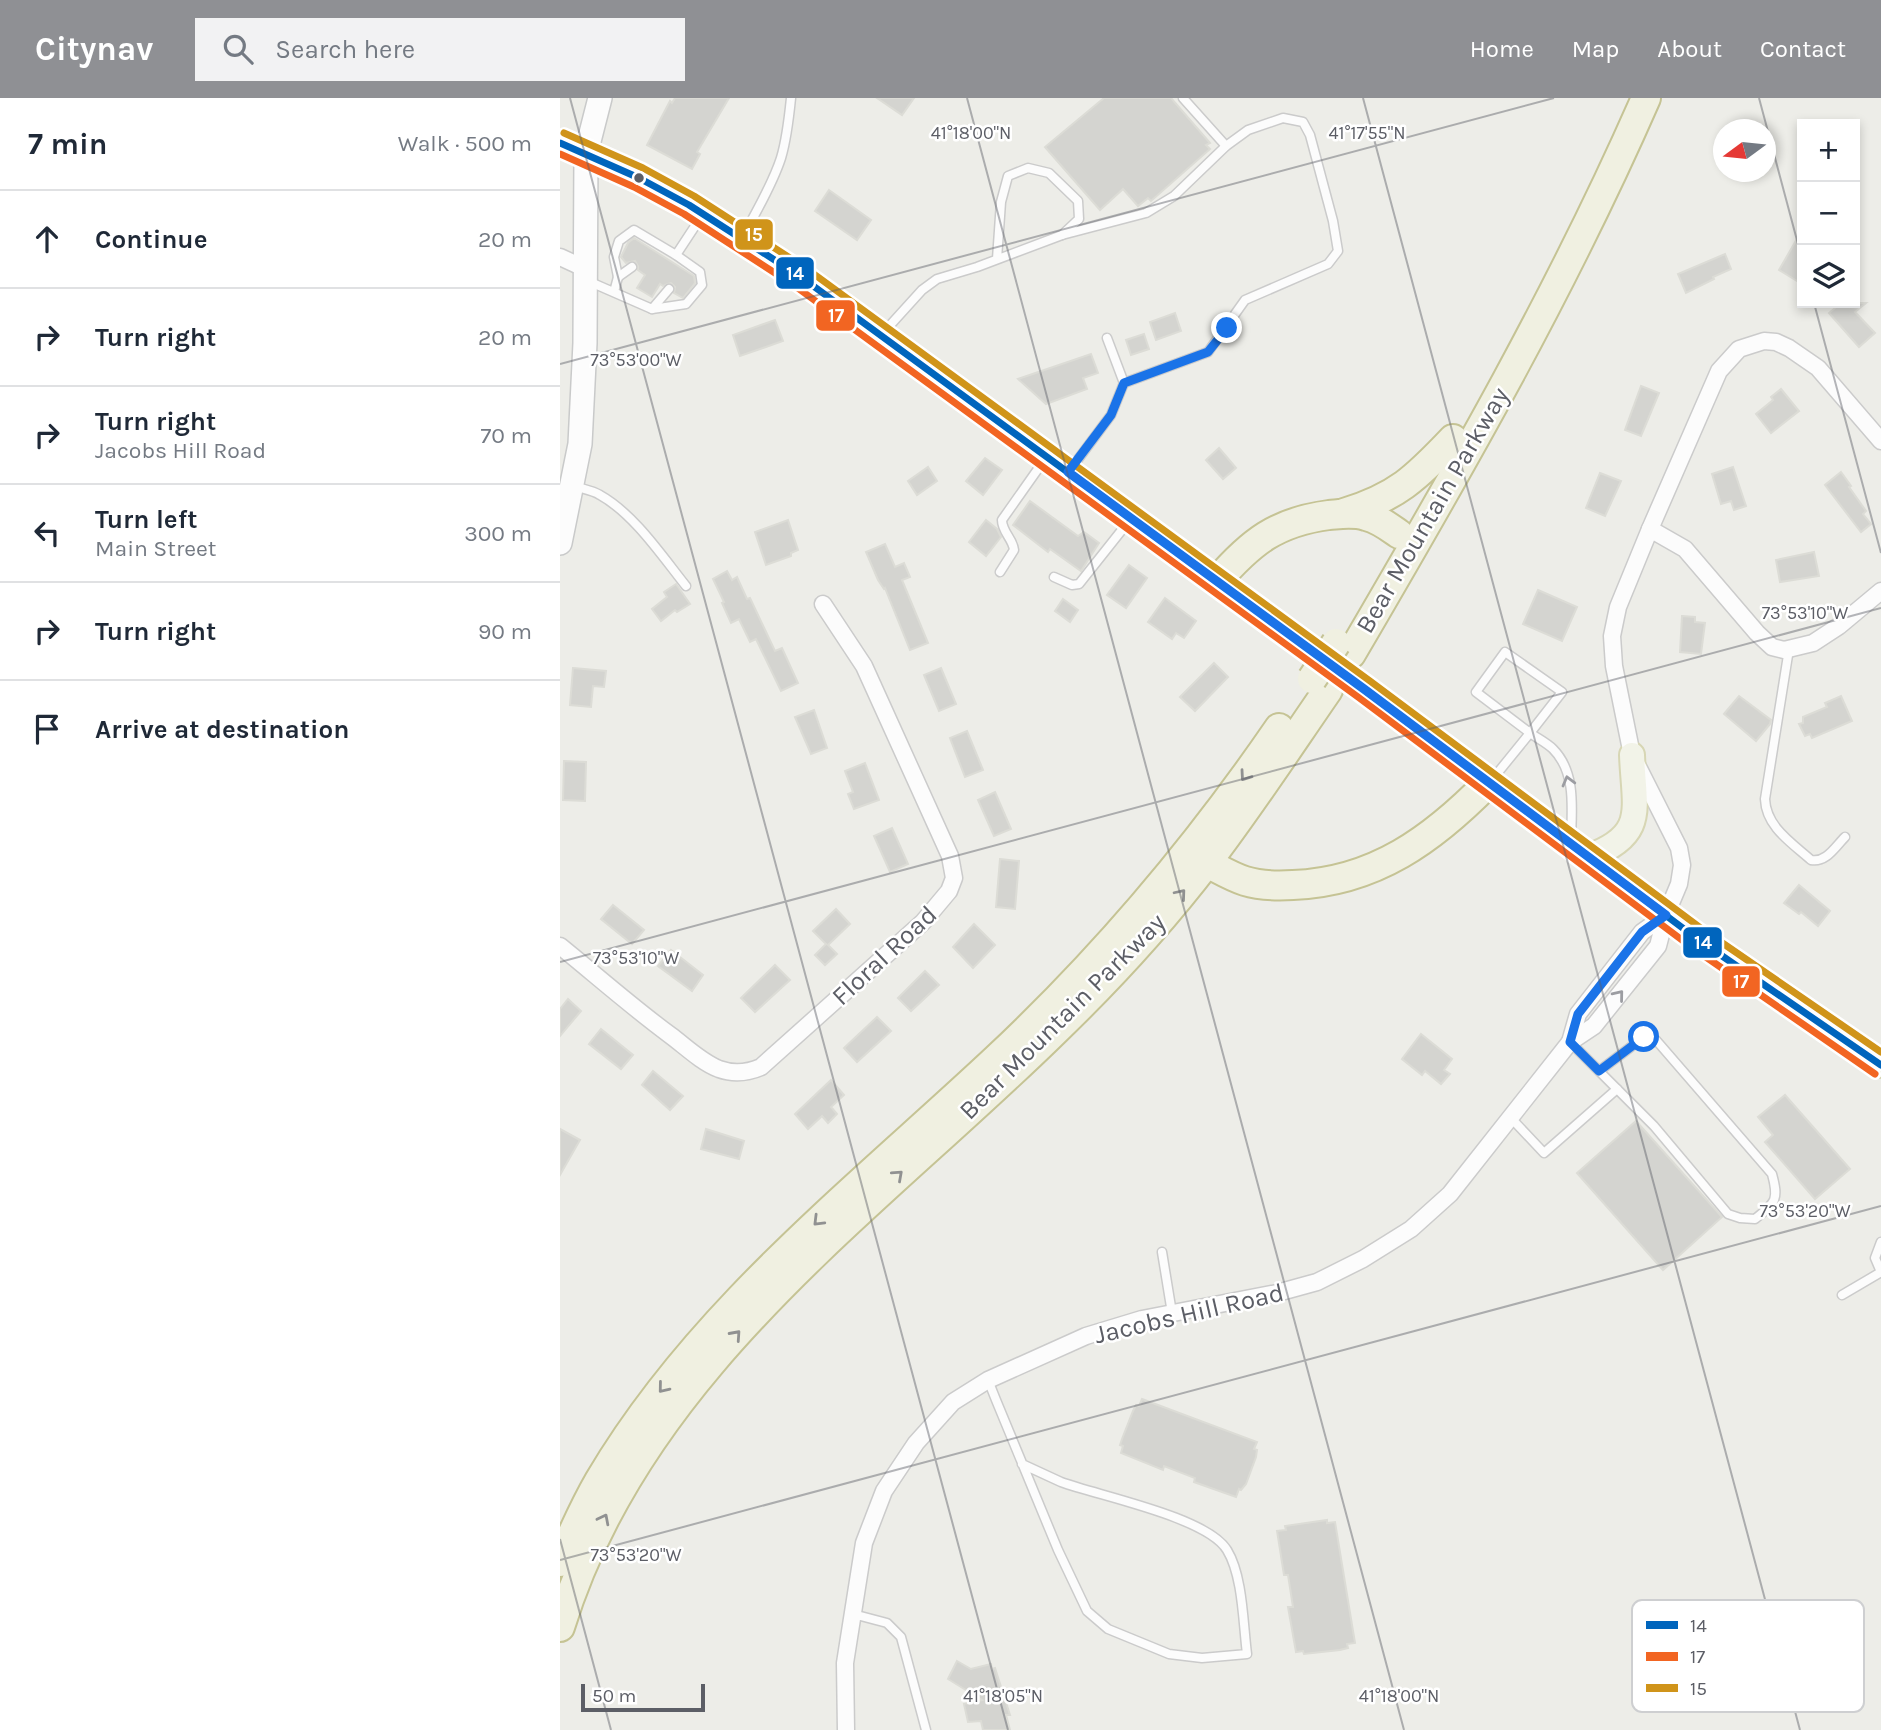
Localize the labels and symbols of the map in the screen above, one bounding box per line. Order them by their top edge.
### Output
north arrow [1713,119,1776,182]
text: 41°18'00"N [931,122,1011,144]
text: 41°17'55"N [1328,122,1406,144]
unlabelled marker [632,171,646,185]
line badge: 15 [734,218,774,251]
text: 15 [745,224,763,246]
line badge: 14 [775,256,815,290]
text: 14 [786,263,805,285]
line badge: 17 [815,299,856,332]
text: 17 [828,305,845,327]
route end [1211,312,1242,343]
text: 73°53'00"W [590,349,682,371]
street label: Bear Mountain Parkway [1349,382,1516,639]
text: 73°53'10"W [1762,602,1848,624]
one-way arrow [1241,768,1254,780]
one-way arrow [1562,775,1576,787]
one-way arrow [1173,890,1185,903]
street label: Floral Road [825,899,943,1012]
street label: Bear Mountain Parkway [953,907,1172,1126]
line badge: 14 [1682,926,1723,959]
text: 14 [1694,932,1713,954]
text: 73°53'10"W [593,947,679,969]
line badge: 17 [1721,965,1761,998]
text: 17 [1733,971,1750,993]
one-way arrow [1610,991,1623,1003]
route start [1628,1021,1659,1052]
one-way arrow [890,1171,903,1184]
text: 73°53'20"W [1759,1200,1851,1222]
one-way arrow [813,1213,826,1226]
street label: Jacobs Hill Road [1091,1277,1287,1350]
one-way arrow [728,1330,740,1343]
one-way arrow [659,1380,671,1393]
one-way arrow [595,1514,609,1526]
text: 73°53'20"W [590,1544,682,1566]
legend [1632,1600,1864,1712]
text: 14 [1690,1615,1707,1637]
text: 17 [1690,1646,1705,1668]
text: 15 [1690,1678,1707,1700]
scale bar [581,1681,705,1713]
text: 41°18'05"N [963,1685,1043,1707]
text: 41°18'00"N [1359,1685,1439,1707]

